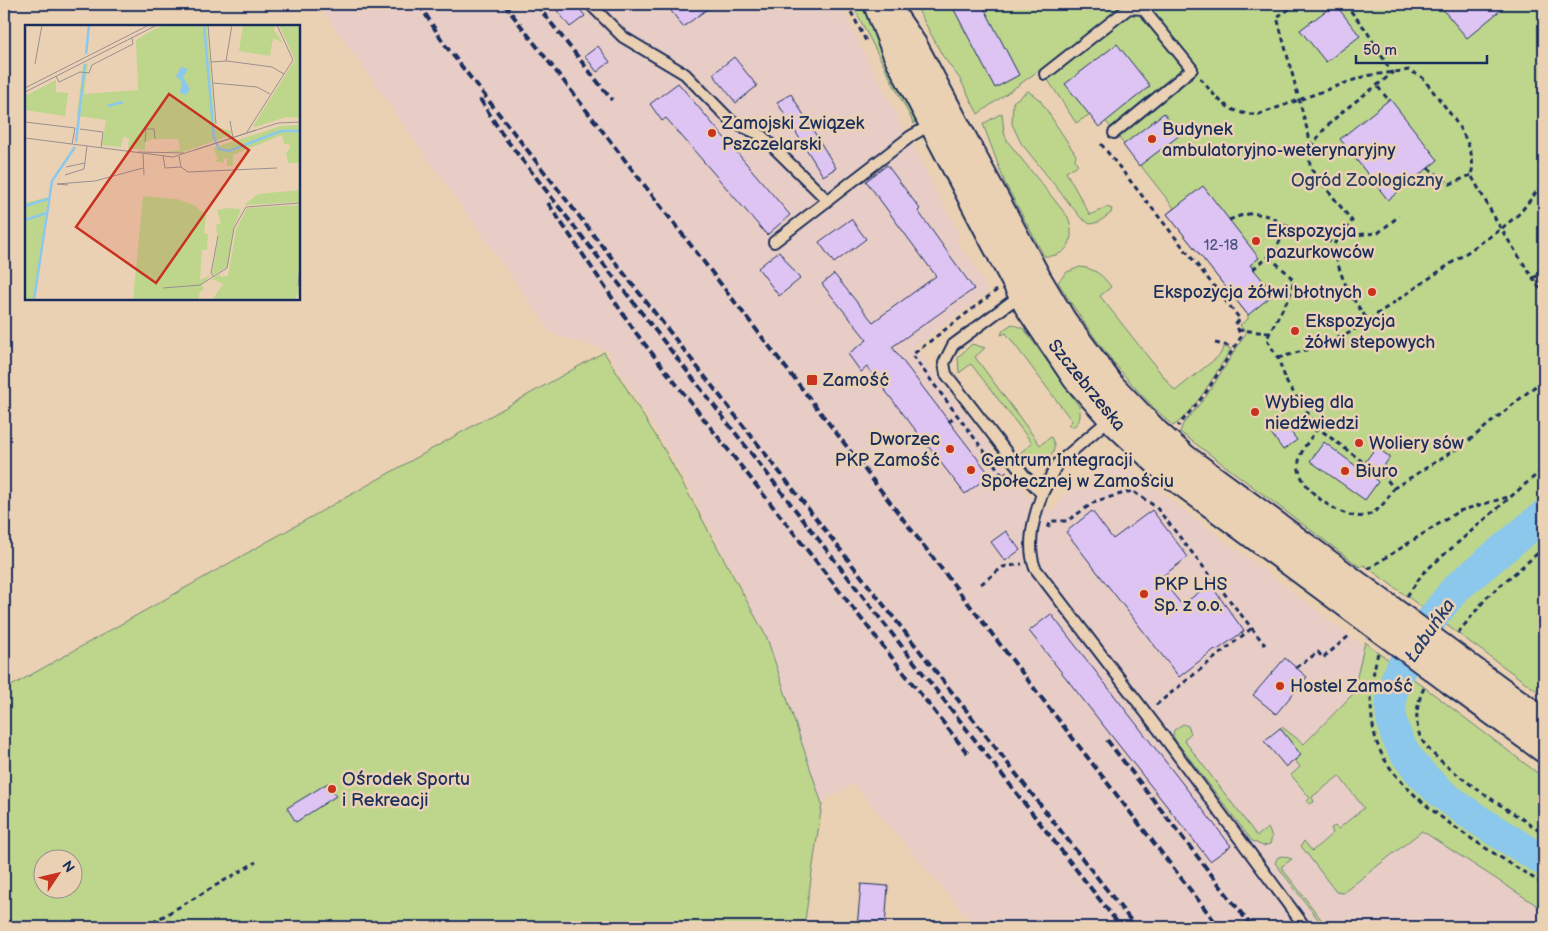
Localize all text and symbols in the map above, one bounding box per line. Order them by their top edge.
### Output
inset map [25,25,300,300]
scale bar [1356,32,1487,64]
text: 50 m [1363,41,1397,60]
place label: Zamojski Związek Pszczelarski [721,113,865,155]
place label: Budynek ambulatoryjno-weterynaryjny [1162,119,1396,161]
marker: Zamojski Związek Pszczelarski [706,127,718,139]
marker: Budynek ambulatoryjno-weterynaryjny [1146,133,1158,145]
park label: Ogród Zoologiczny [1291,170,1444,191]
place label: Ekspozycja pazurkowców [1266,221,1374,263]
marker: Ekspozycja pazurkowców [1250,235,1262,247]
house number: 12-18 [1204,236,1239,255]
place label: Ekspozycja żółwi błotnych [1153,282,1362,303]
marker: Ekspozycja żółwi błotnych [1366,286,1378,298]
place label: Ekspozycja żółwi stepowych [1305,311,1435,353]
marker: Ekspozycja żółwi stepowych [1289,325,1301,337]
street label: Szczebrzeska [1043,335,1130,435]
place label: Zamość [822,370,889,391]
marker: Zamość [805,373,819,387]
place label: Wybieg dla niedźwiedzi [1265,392,1359,434]
marker: Wybieg dla niedźwiedzi [1249,406,1261,418]
place label: Dworzec PKP Zamość [835,429,940,471]
place label: Woliery sów [1369,433,1464,454]
marker: Woliery sów [1353,437,1365,449]
marker: Dworzec PKP Zamość [944,443,956,455]
place label: Centrum Integracji Społecznej w Zamościu [981,450,1174,492]
place label: Biuro [1355,461,1398,482]
marker: Centrum Integracji Społecznej w Zamościu [965,464,977,476]
marker: Biuro [1339,465,1351,477]
place label: PKP LHS Sp. z o.o. [1154,574,1228,616]
marker: PKP LHS Sp. z o.o. [1138,588,1150,600]
water label: Łabuńka [1400,595,1460,667]
place label: Hostel Zamość [1290,676,1413,697]
marker: Hostel Zamość [1274,680,1286,692]
place label: Ośrodek Sportu i Rekreacji [342,769,470,811]
marker: Ośrodek Sportu i Rekreacji [326,783,338,795]
north arrow [32,848,82,898]
text: N [58,858,78,876]

